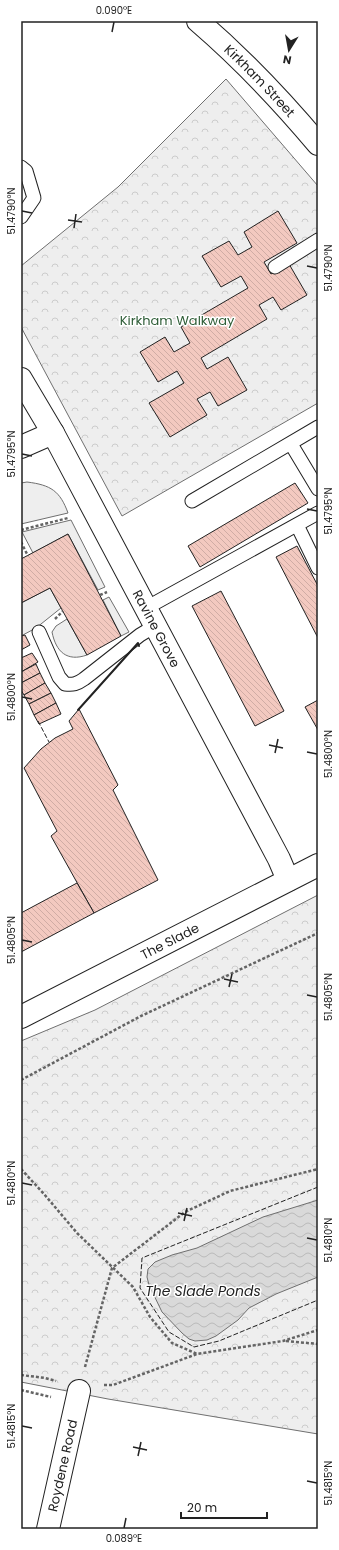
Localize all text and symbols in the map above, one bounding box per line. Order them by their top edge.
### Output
text: 0.090°E [96,3,132,18]
north arrow [269,30,309,70]
street label: Kirkham Street [220,40,300,122]
text: N [282,51,293,68]
text: 51.4790°N [4,187,19,235]
text: 51.4790°N [321,244,336,292]
park label: Kirkham Walkway [120,311,235,330]
text: 51.4795°N [4,430,19,478]
text: 51.4795°N [321,487,336,535]
street label: Ravine Grove [128,586,185,671]
text: 51.4800°N [4,673,19,721]
text: 51.4800°N [321,730,336,778]
text: 51.4805°N [4,916,19,964]
street label: The Slade [137,918,202,964]
text: 51.4805°N [321,973,336,1021]
text: 51.4810°N [4,1161,19,1205]
text: 51.4810°N [321,1218,336,1262]
water label: The Slade Ponds [145,1281,261,1301]
text: 51.4815°N [4,1404,19,1448]
street label: Roydene Road [43,1418,82,1514]
text: 51.4815°N [321,1461,336,1505]
scale bar [181,1494,267,1520]
text: 20 m [187,1499,217,1516]
text: 0.089°E [106,1531,142,1546]

